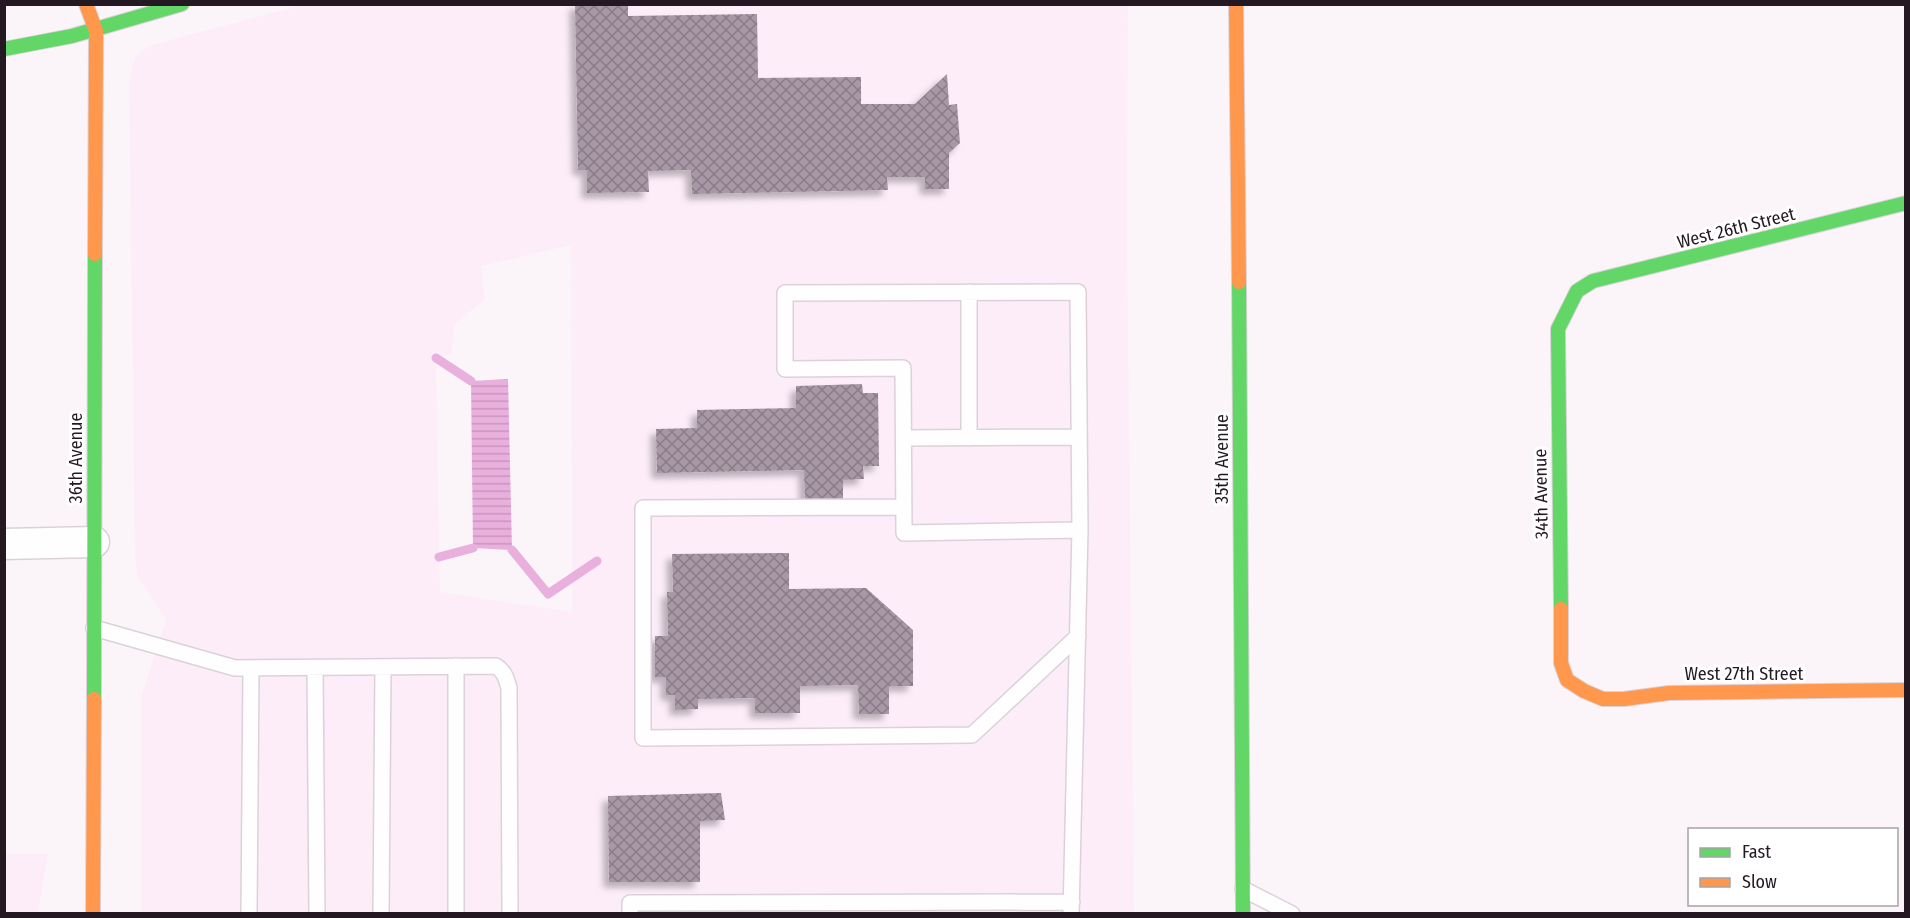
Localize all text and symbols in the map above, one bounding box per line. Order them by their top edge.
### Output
street label: West 26th Street [1675,203,1797,253]
street label: 36th Avenue [65,413,87,503]
street label: 35th Avenue [1211,414,1233,504]
street label: 34th Avenue [1529,448,1553,539]
street label: West 27th Street [1685,663,1804,685]
legend [1688,828,1898,906]
text: Fast [1742,841,1771,863]
text: Slow [1742,871,1777,893]

